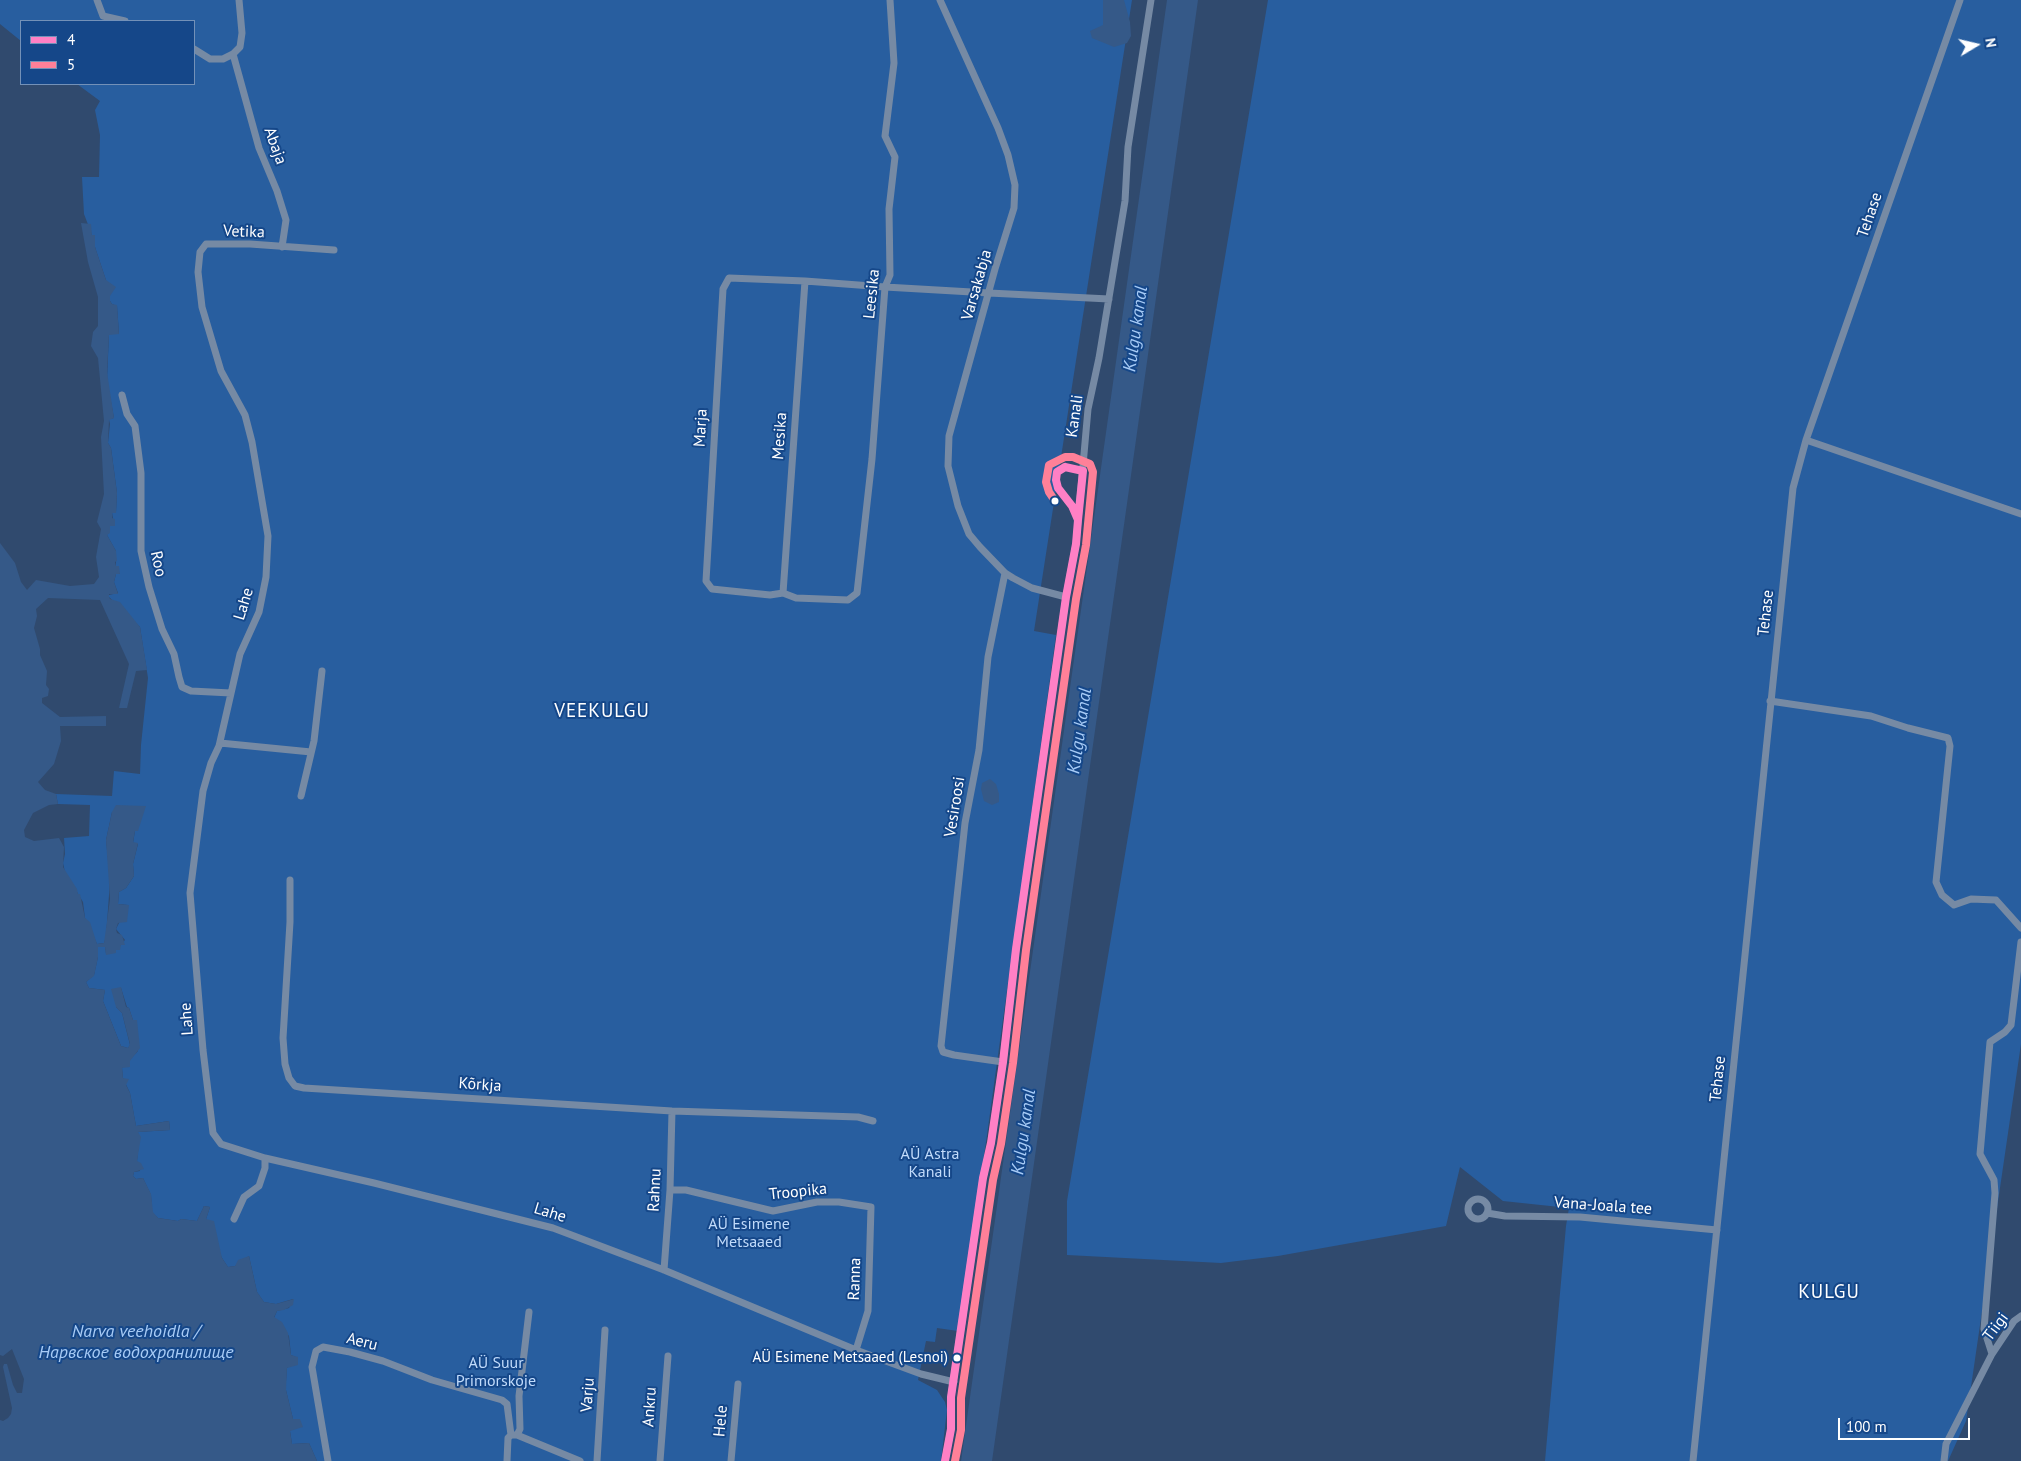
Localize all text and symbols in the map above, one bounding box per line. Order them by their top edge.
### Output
legend [20,20,195,85]
north arrow [1951,20,2001,70]
text: 4 [67,30,75,49]
text: N [1981,37,2000,49]
text: 5 [67,55,75,74]
street label: Abaja [259,125,291,167]
street label: Tehase [1853,190,1887,240]
street label: Vetika [223,222,265,242]
street label: Varsakabja [958,247,996,323]
street label: Leesika [860,268,884,320]
water label: Kulgu kanal [1119,285,1153,373]
street label: Kanali [1063,393,1087,439]
street label: Marja [690,408,712,448]
street label: Mesika [769,412,791,460]
unlabelled marker [1050,496,1060,506]
street label: Roo [146,549,170,579]
street label: Lahe [230,586,258,622]
street label: Tehase [1754,589,1778,637]
water label: Kulgu kanal [1063,687,1097,775]
district label: VEEKULGU [553,701,651,723]
street label: Vesiroosi [941,775,969,839]
street label: Lahe [176,1002,198,1036]
street label: Tehase [1706,1055,1730,1103]
street label: Kõrkja [458,1074,502,1096]
water label: Kulgu kanal [1007,1088,1041,1176]
park label: AÜ Astra Kanali [901,1144,959,1182]
street label: Rahnu [644,1168,666,1212]
street label: Troopika [768,1179,828,1205]
street label: Vana-Joala tee [1553,1193,1653,1219]
street label: Lahe [532,1199,568,1227]
park label: AÜ Esimene Metsaaed [708,1214,790,1252]
street label: Ranna [845,1257,865,1301]
district label: KULGU [1798,1282,1860,1304]
street label: Tiigi [1979,1309,2013,1345]
water label: Narva veehoidla / Нарвское водохранилище [38,1321,234,1364]
street label: Aeru [344,1329,380,1355]
place label: AÜ Esimene Metsaaed (Lesnoi) [753,1349,948,1367]
park label: AÜ Suur Primorskoje [456,1353,536,1391]
marker: AÜ Esimene Metsaaed (Lesnoi) [952,1353,962,1363]
street label: Varju [577,1377,599,1413]
street label: Ankru [639,1386,661,1428]
street label: Hele [710,1404,732,1438]
scale bar [1841,1408,1974,1440]
text: 100 m [1846,1417,1887,1436]

